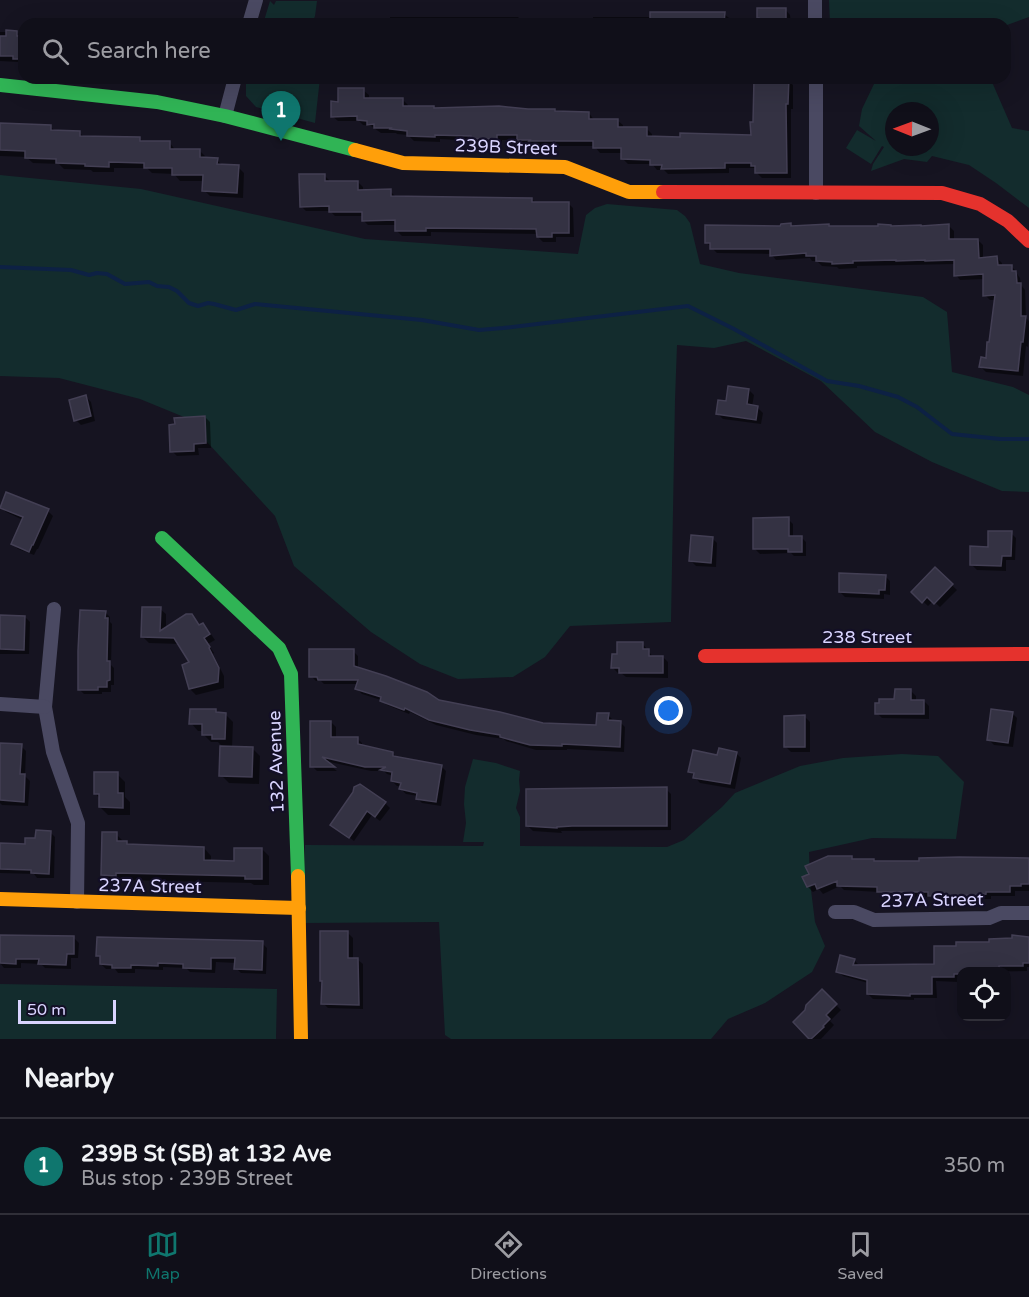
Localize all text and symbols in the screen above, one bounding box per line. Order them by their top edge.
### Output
search box [18,18,1011,84]
icon: search [39,35,72,68]
text: Search here [87,38,211,64]
pin: 1 [262,92,300,141]
north arrow [885,102,939,156]
street label: 239B Street [454,134,558,160]
street label: 238 Street [822,626,912,648]
your location [654,696,683,725]
street label: 132 Avenue [263,710,289,814]
street label: 237A Street [98,874,202,898]
street label: 237A Street [880,888,984,912]
map controls [957,967,1011,1021]
button: locate [957,967,1011,1021]
scale bar [18,997,116,1024]
text: 50 m [27,1000,66,1020]
text: Nearby [24,1063,114,1094]
text: 239B St (SB) at 132 Ave [81,1141,331,1167]
text: 1 [37,1154,50,1178]
text: 350 m [944,1154,1005,1178]
text: Bus stop · 239B Street [81,1167,293,1191]
tab: Map [145,1228,180,1284]
tab: Directions [470,1228,547,1284]
tab: Saved [837,1228,884,1284]

